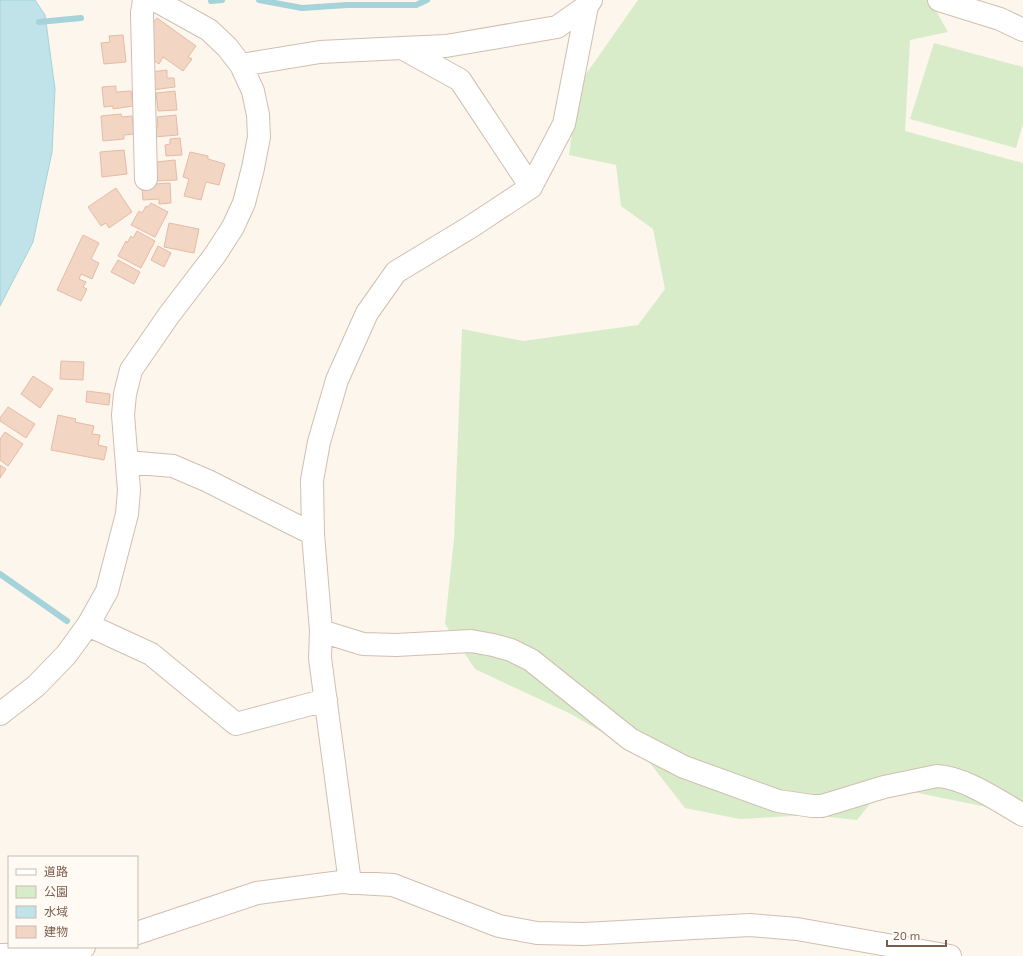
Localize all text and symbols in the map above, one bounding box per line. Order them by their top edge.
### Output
legend [8,856,138,948]
text: 道路 [44,864,68,878]
text: 公園 [44,884,68,898]
text: 水域 [44,904,68,918]
scale bar [887,922,946,948]
text: 建物 [44,924,68,938]
text: 20 m [893,928,920,942]

